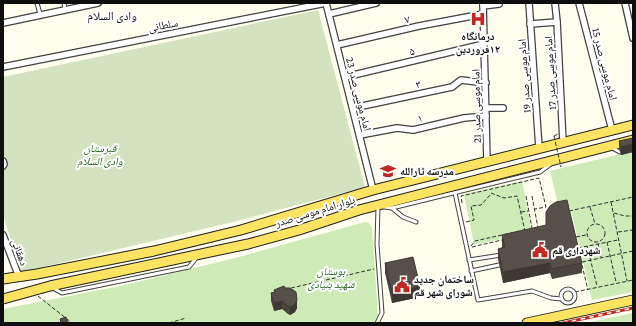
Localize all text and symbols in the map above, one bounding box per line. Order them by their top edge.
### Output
district label: وادی السلام [87,9,137,24]
hospital icon: درمانگاه ١٢فروردین [469,10,487,28]
street label: ۷ [403,13,411,25]
street label: سلطانی [147,16,179,35]
street label: امام موسی صدر 15 [589,27,620,102]
place label: درمانگاه ١٢فروردین [456,30,500,57]
street label: امام موسی صدر 17 [542,36,559,110]
street label: امام موسی صدر 19 [515,38,534,113]
street label: ۵ [408,45,416,57]
street label: امام موسی صدر 23 [343,56,374,132]
street label: امام موسی صدر 21 [469,69,484,143]
street label: ۳ [414,78,422,90]
street label: ۱ [416,112,424,124]
park label: قبرستان وادی السلام [77,142,123,169]
school or university icon: مدرسه ثارالله [379,162,397,180]
place label: مدرسه ثارالله [400,165,454,178]
street label: بلوار امام موسی صدر [273,193,357,230]
street label: دهقانی [8,237,31,268]
public building icon: شهرداری قم [531,241,549,259]
place label: شهرداری قم [552,244,601,258]
park label: بوستان شهید بنیادی [308,265,356,291]
place label: ساختمان جدید شورای شهر قم [414,273,474,300]
public building icon: ساختمان جدید شورای شهر قم [393,276,411,294]

